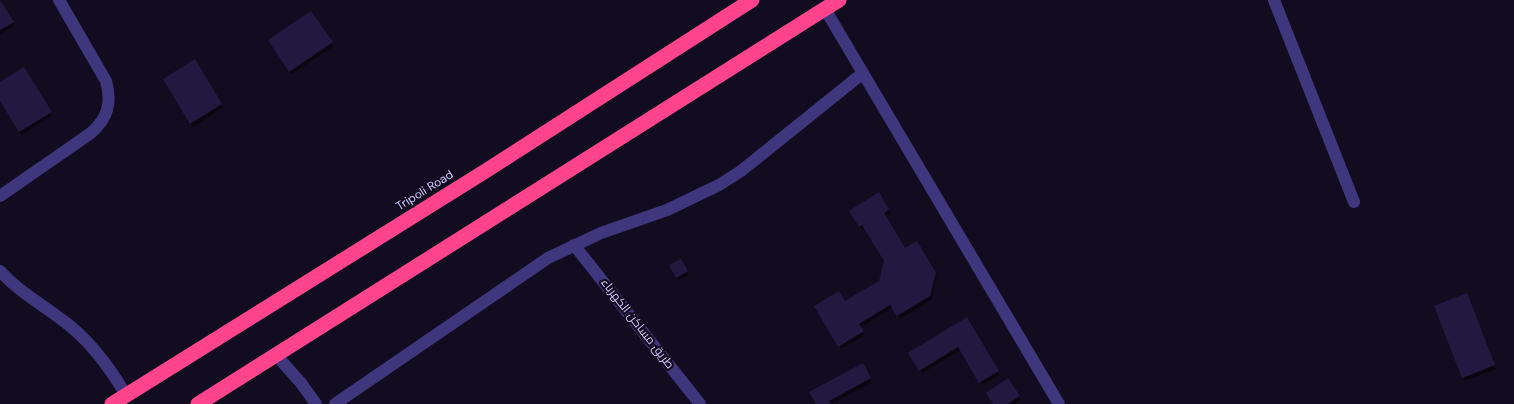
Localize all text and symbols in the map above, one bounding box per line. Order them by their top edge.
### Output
street label: Tripoli Road [394,168,456,214]
street label: طريق مساكن الكهرباء [597,276,677,372]

